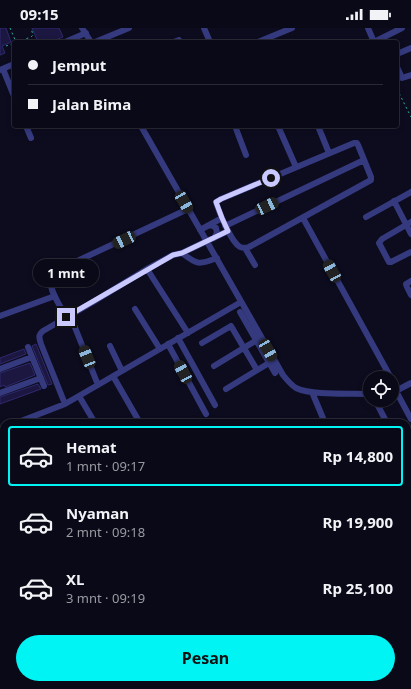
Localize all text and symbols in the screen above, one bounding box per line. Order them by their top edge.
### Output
text: 09:15 [20,4,59,24]
text: Jemput [52,55,106,75]
text: Jalan Bima [52,94,131,114]
route start [262,169,280,187]
car [173,189,195,215]
car [254,195,280,217]
car [111,229,137,251]
car [321,258,343,284]
callout: 1 mnt [33,259,99,287]
text: 1 mnt [47,264,85,282]
route end [57,308,75,326]
car [257,337,279,363]
car [77,344,97,370]
car [172,359,194,385]
map controls [363,371,399,407]
button: locate [363,371,399,407]
text: Hemat [66,437,117,457]
icon: car [18,438,54,474]
text: Rp 14,800 [323,446,393,466]
text: 1 mnt · 09:17 [66,457,145,475]
text: Nyaman [66,503,129,523]
icon: car [18,504,54,540]
text: Rp 19,900 [323,512,393,532]
text: 2 mnt · 09:18 [66,523,145,541]
text: XL [66,569,84,589]
icon: car [18,570,54,606]
text: Rp 25,100 [323,578,393,598]
text: 3 mnt · 09:19 [66,589,145,607]
button: Pesan [16,635,395,681]

